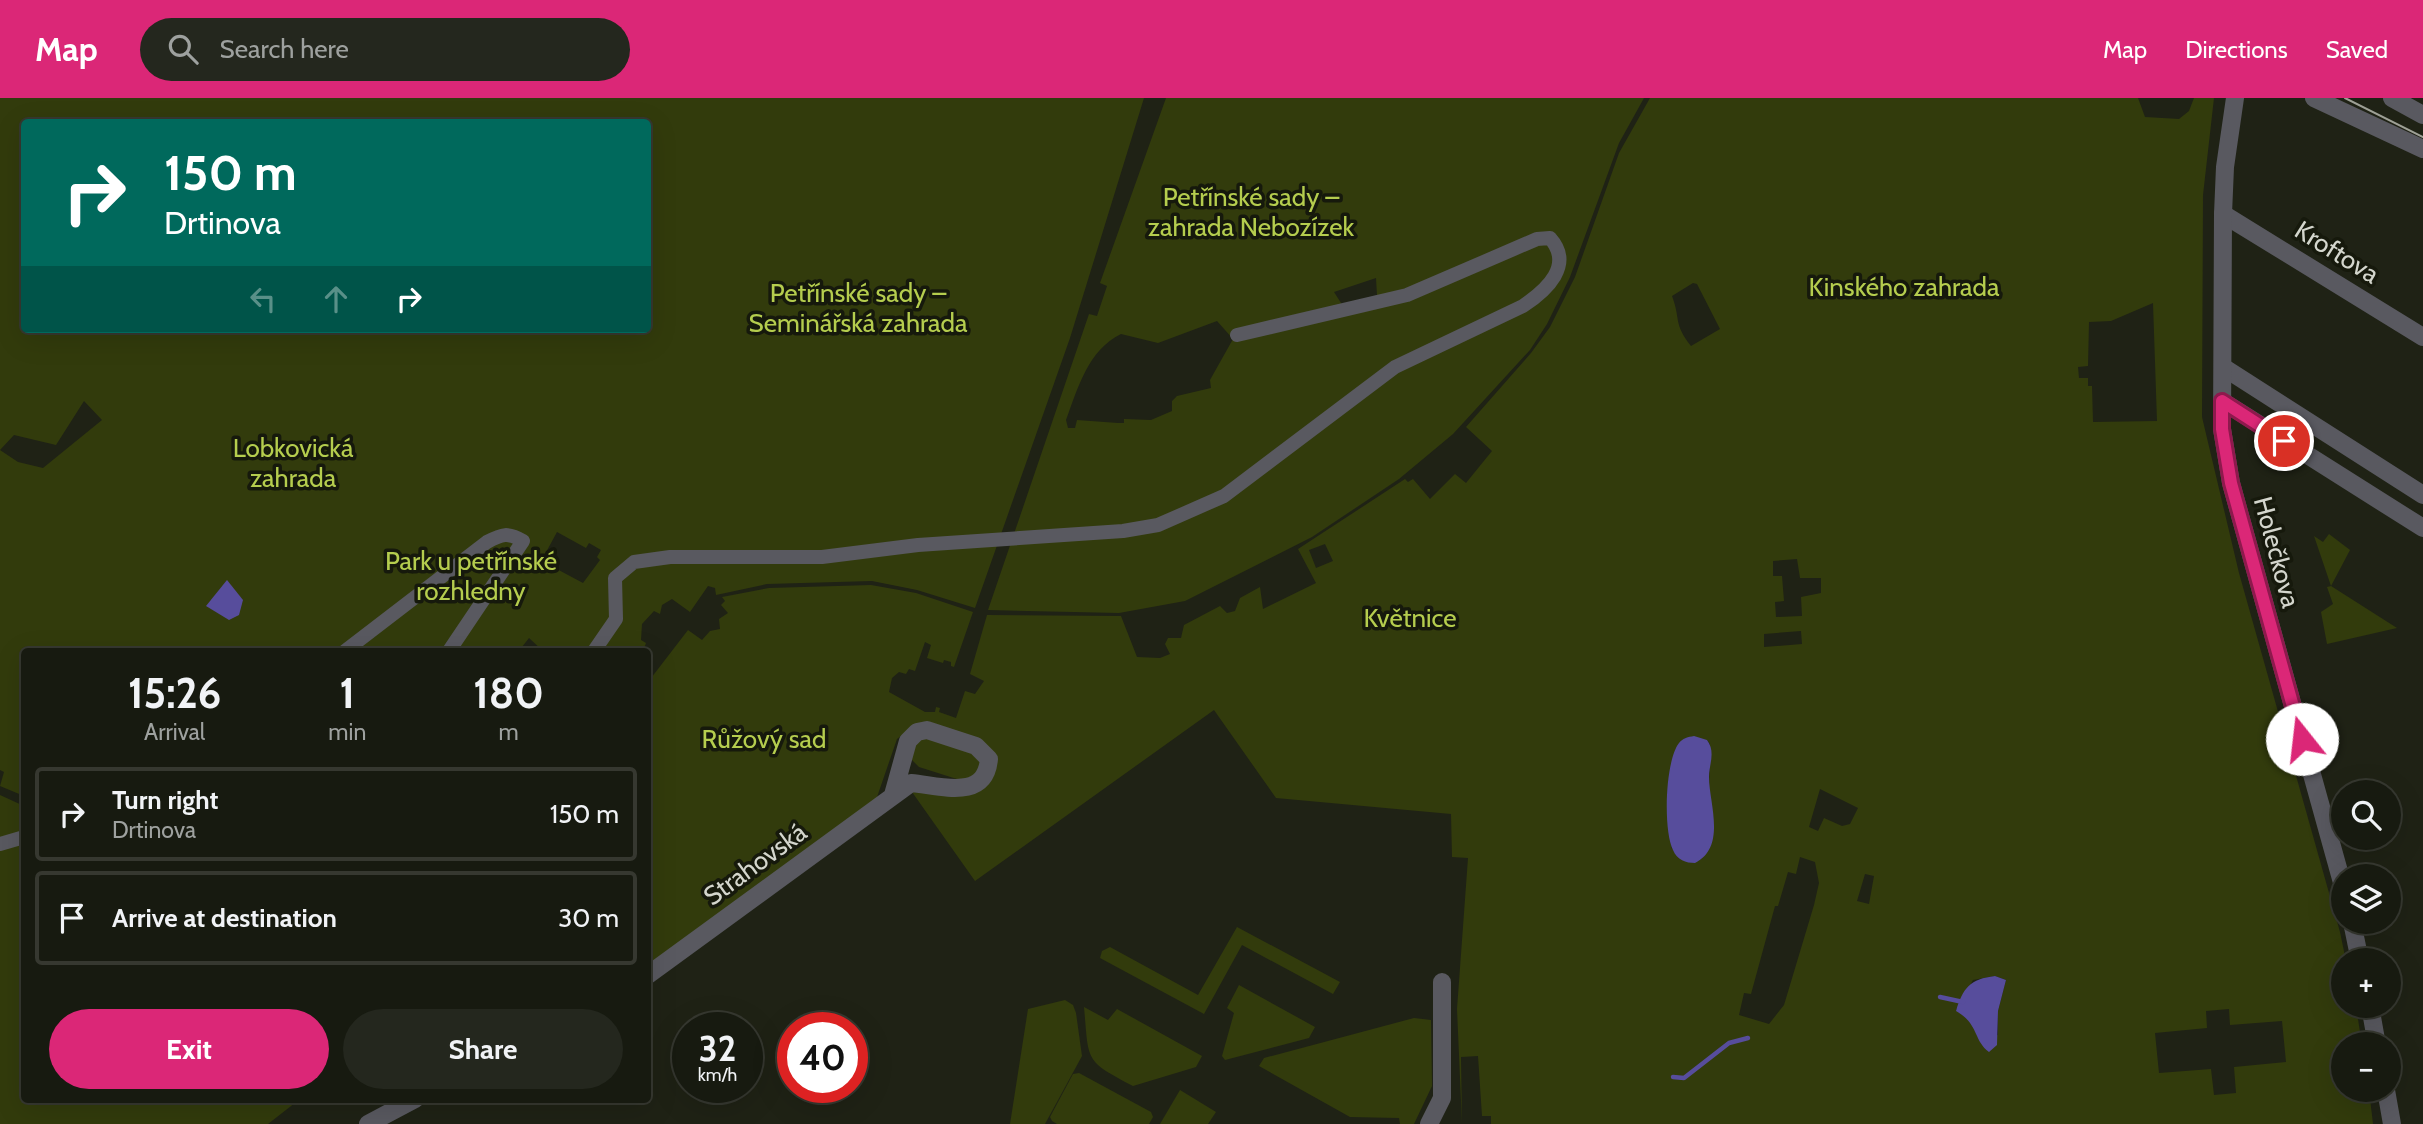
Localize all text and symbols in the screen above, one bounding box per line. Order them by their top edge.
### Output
search box [140,18,630,81]
text: Map [35,29,98,69]
icon: search [164,30,202,68]
text: Search here [220,33,349,65]
text: Map [2103,35,2147,64]
text: Directions [2185,35,2288,64]
text: Saved [2326,35,2388,64]
text: 150 m [164,143,297,202]
icon: right [49,147,140,238]
park label: Petřínské sady – zahrada Nebozízek [1148,181,1355,243]
text: Drtinova [164,203,281,242]
street label: Kroftova [2289,214,2385,291]
park label: Kinského zahrada [1808,271,2000,303]
park label: Petřínské sady – Seminářská zahrada [749,277,968,339]
icon: left [244,280,282,318]
icon: ahead [317,280,355,318]
icon: right [390,280,428,318]
pin [2254,411,2314,471]
icon: arrive [2265,422,2303,460]
park label: Lobkovická zahrada [233,432,354,494]
street label: Holečkova [2247,493,2307,612]
park label: Park u petřínské rozhledny [385,545,557,607]
park label: Květnice [1363,602,1457,634]
text: 15:26 [128,667,221,719]
text: 1 [340,667,355,719]
text: 180 [473,667,544,719]
position arrow [2265,702,2339,776]
text: Arrival [144,718,205,746]
text: min [328,718,366,746]
text: m [499,718,519,746]
park label: Růžový sad [702,723,826,755]
map controls [2331,780,2401,1102]
button: search [2331,780,2401,850]
text: Turn right [112,784,218,816]
icon: right [53,795,91,833]
text: 150 m [550,798,619,830]
text: Drtinova [112,816,196,844]
street label: Strahovská [697,816,813,912]
button: layers [2331,864,2401,934]
icon: arrive [53,899,91,937]
text: Arrive at destination [112,902,337,934]
text: 30 m [558,902,619,934]
button: + [2331,948,2401,1018]
button: Exit [49,1009,329,1089]
button: Share [343,1009,623,1089]
speed limit sign: 40 [777,1012,868,1103]
text: 32 [699,1027,736,1070]
button: − [2331,1032,2401,1102]
text: km/h [698,1064,737,1086]

